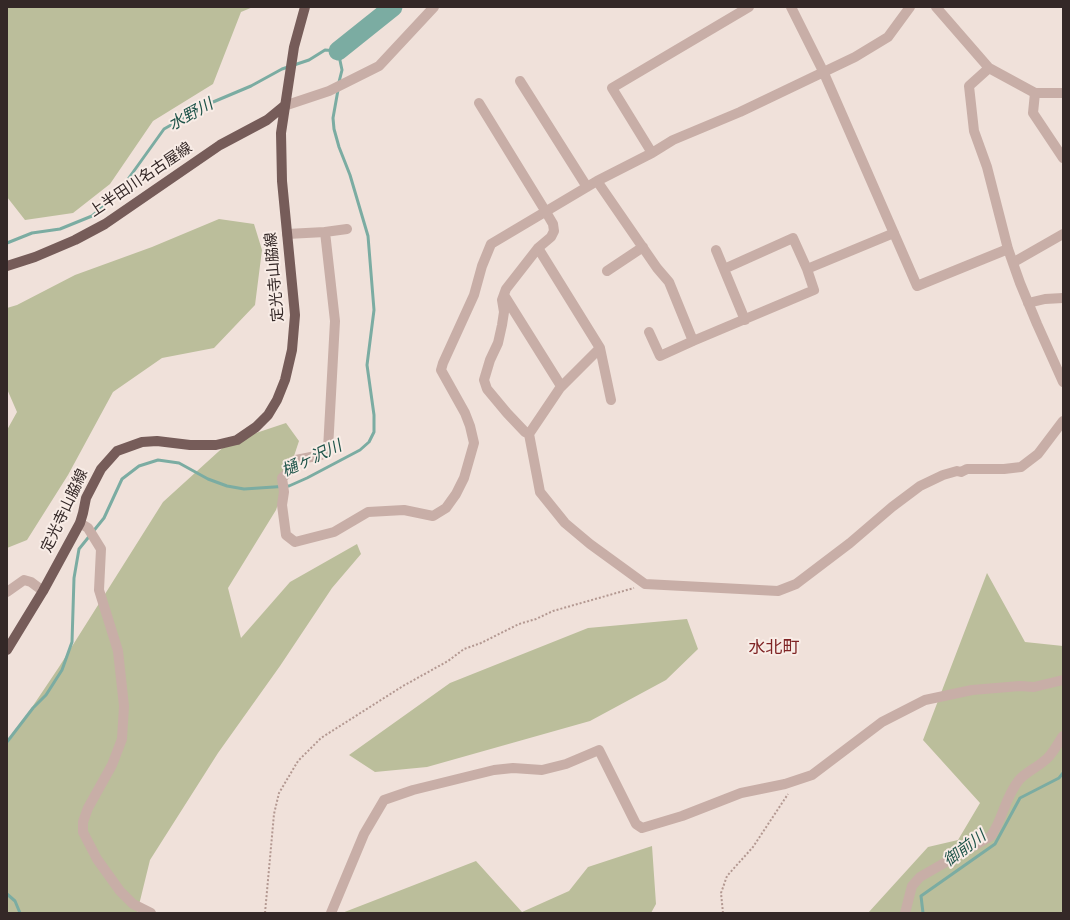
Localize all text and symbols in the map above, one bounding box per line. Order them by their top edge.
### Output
water label: 水野川 [165,95,217,135]
street label: 上半田川名古屋線 [86,139,196,221]
street label: 定光寺山脇線 [262,231,288,323]
water label: 樋ヶ沢川 [279,437,345,481]
street label: 定光寺山脇線 [38,466,92,556]
district label: 水北町 [749,638,799,658]
water label: 御前川 [940,827,990,871]

